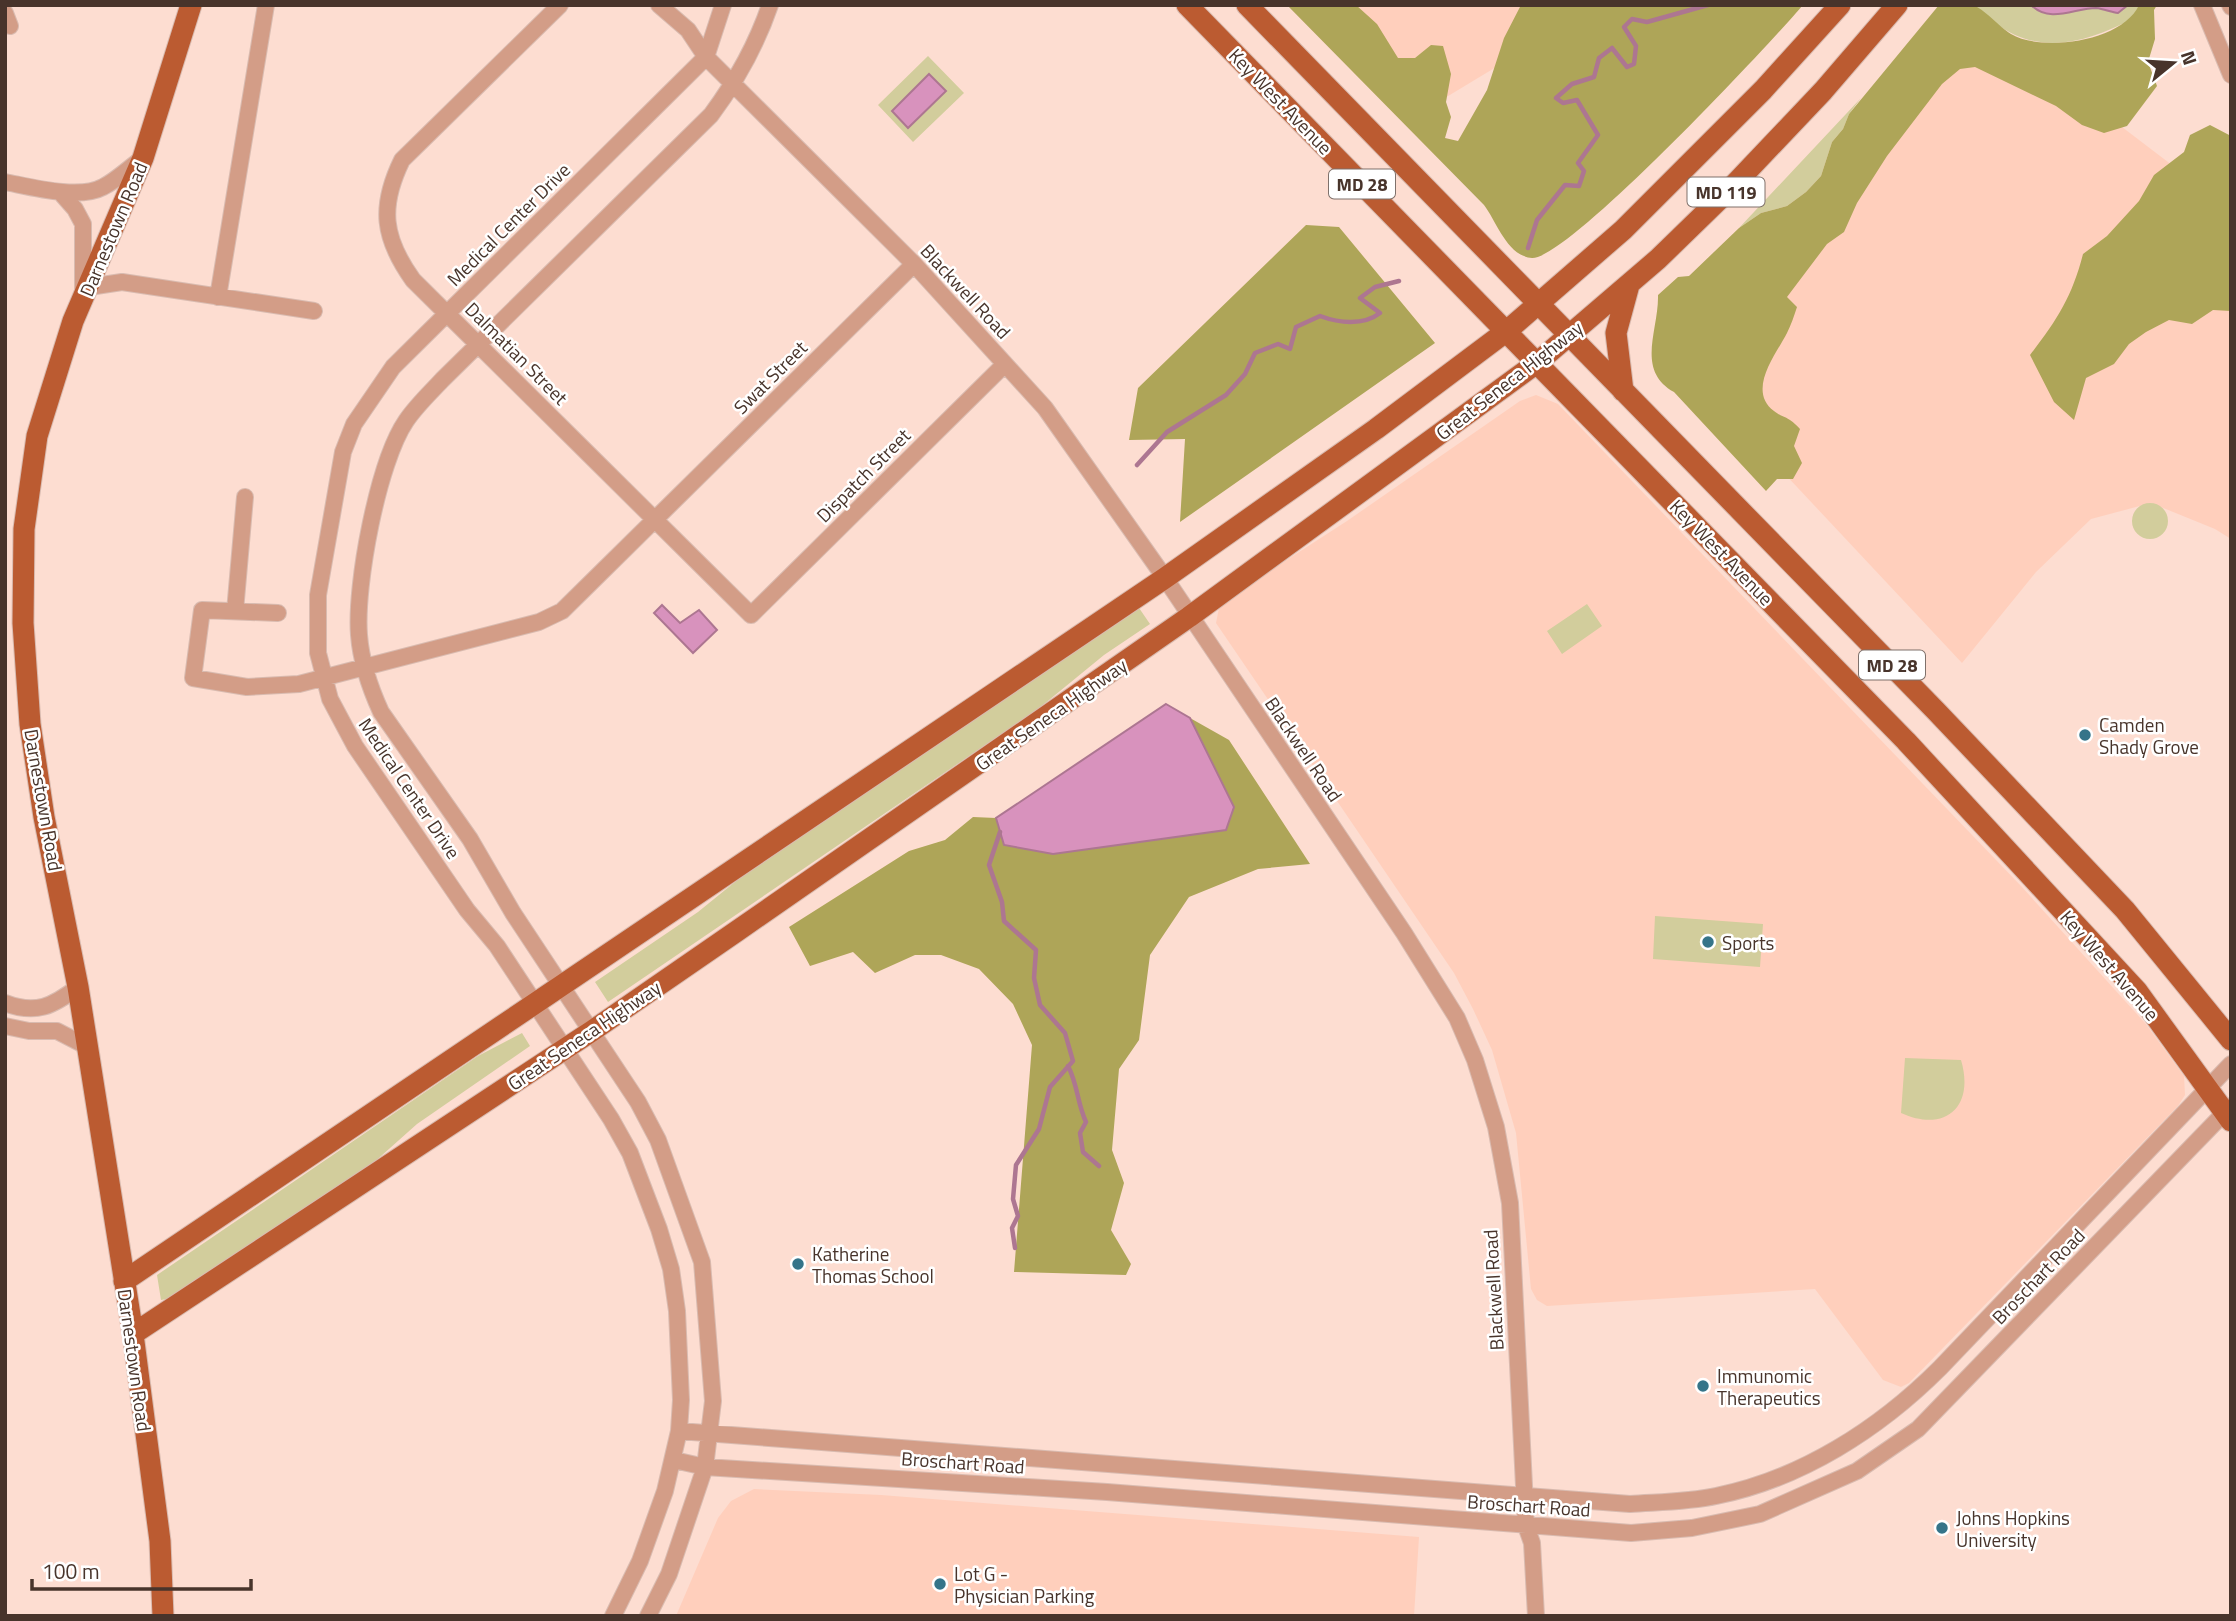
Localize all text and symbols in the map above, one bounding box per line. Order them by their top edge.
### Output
north arrow [2138,28,2208,98]
street label: Key West Avenue [1222,41,1340,161]
text: N [2174,47,2205,68]
street label: Medical Center Drive [440,156,576,292]
street label: Darnestown Road [72,157,154,301]
road number: MD 28 [1329,169,1395,198]
road number: MD 119 [1688,177,1764,206]
street label: Blackwell Road [914,237,1018,345]
street label: Dalmatian Street [459,295,575,411]
street label: Great Seneca Highway [1429,313,1589,447]
street label: Swat Street [727,333,814,420]
street label: Dispatch Street [809,421,917,529]
street label: Key West Avenue [1663,492,1781,612]
road number: MD 28 [1859,650,1925,680]
street label: Great Seneca Highway [969,651,1133,777]
street label: Blackwell Road [1258,691,1350,807]
place label: Camden Shady Grove [2099,710,2199,761]
street label: Medical Center Drive [352,712,468,864]
street label: Darnestown Road [17,727,71,873]
marker: Camden Shady Grove [2077,727,2093,743]
street label: Key West Avenue [2054,903,2166,1027]
place label: Sports [1722,928,1775,957]
marker: Sports [1700,934,1716,950]
street label: Great Seneca Highway [501,973,667,1097]
street label: Broschart Road [1985,1221,2091,1331]
street label: Blackwell Road [1475,1229,1511,1351]
place label: Katherine Thomas School [812,1239,934,1290]
marker: Katherine Thomas School [790,1256,806,1272]
street label: Darnestown Road [111,1287,159,1433]
place label: Immunomic Therapeutics [1717,1361,1821,1412]
marker: Immunomic Therapeutics [1695,1378,1711,1394]
street label: Broschart Road [900,1443,1026,1481]
street label: Broschart Road [1466,1486,1592,1524]
place label: Johns Hopkins University [1956,1503,2070,1554]
marker: Johns Hopkins University [1934,1520,1950,1536]
scale bar [32,1548,250,1592]
text: 100 m [42,1555,99,1587]
place label: Lot G - Physician Parking [954,1559,1094,1610]
marker: Lot G - Physician Parking [932,1576,948,1592]

